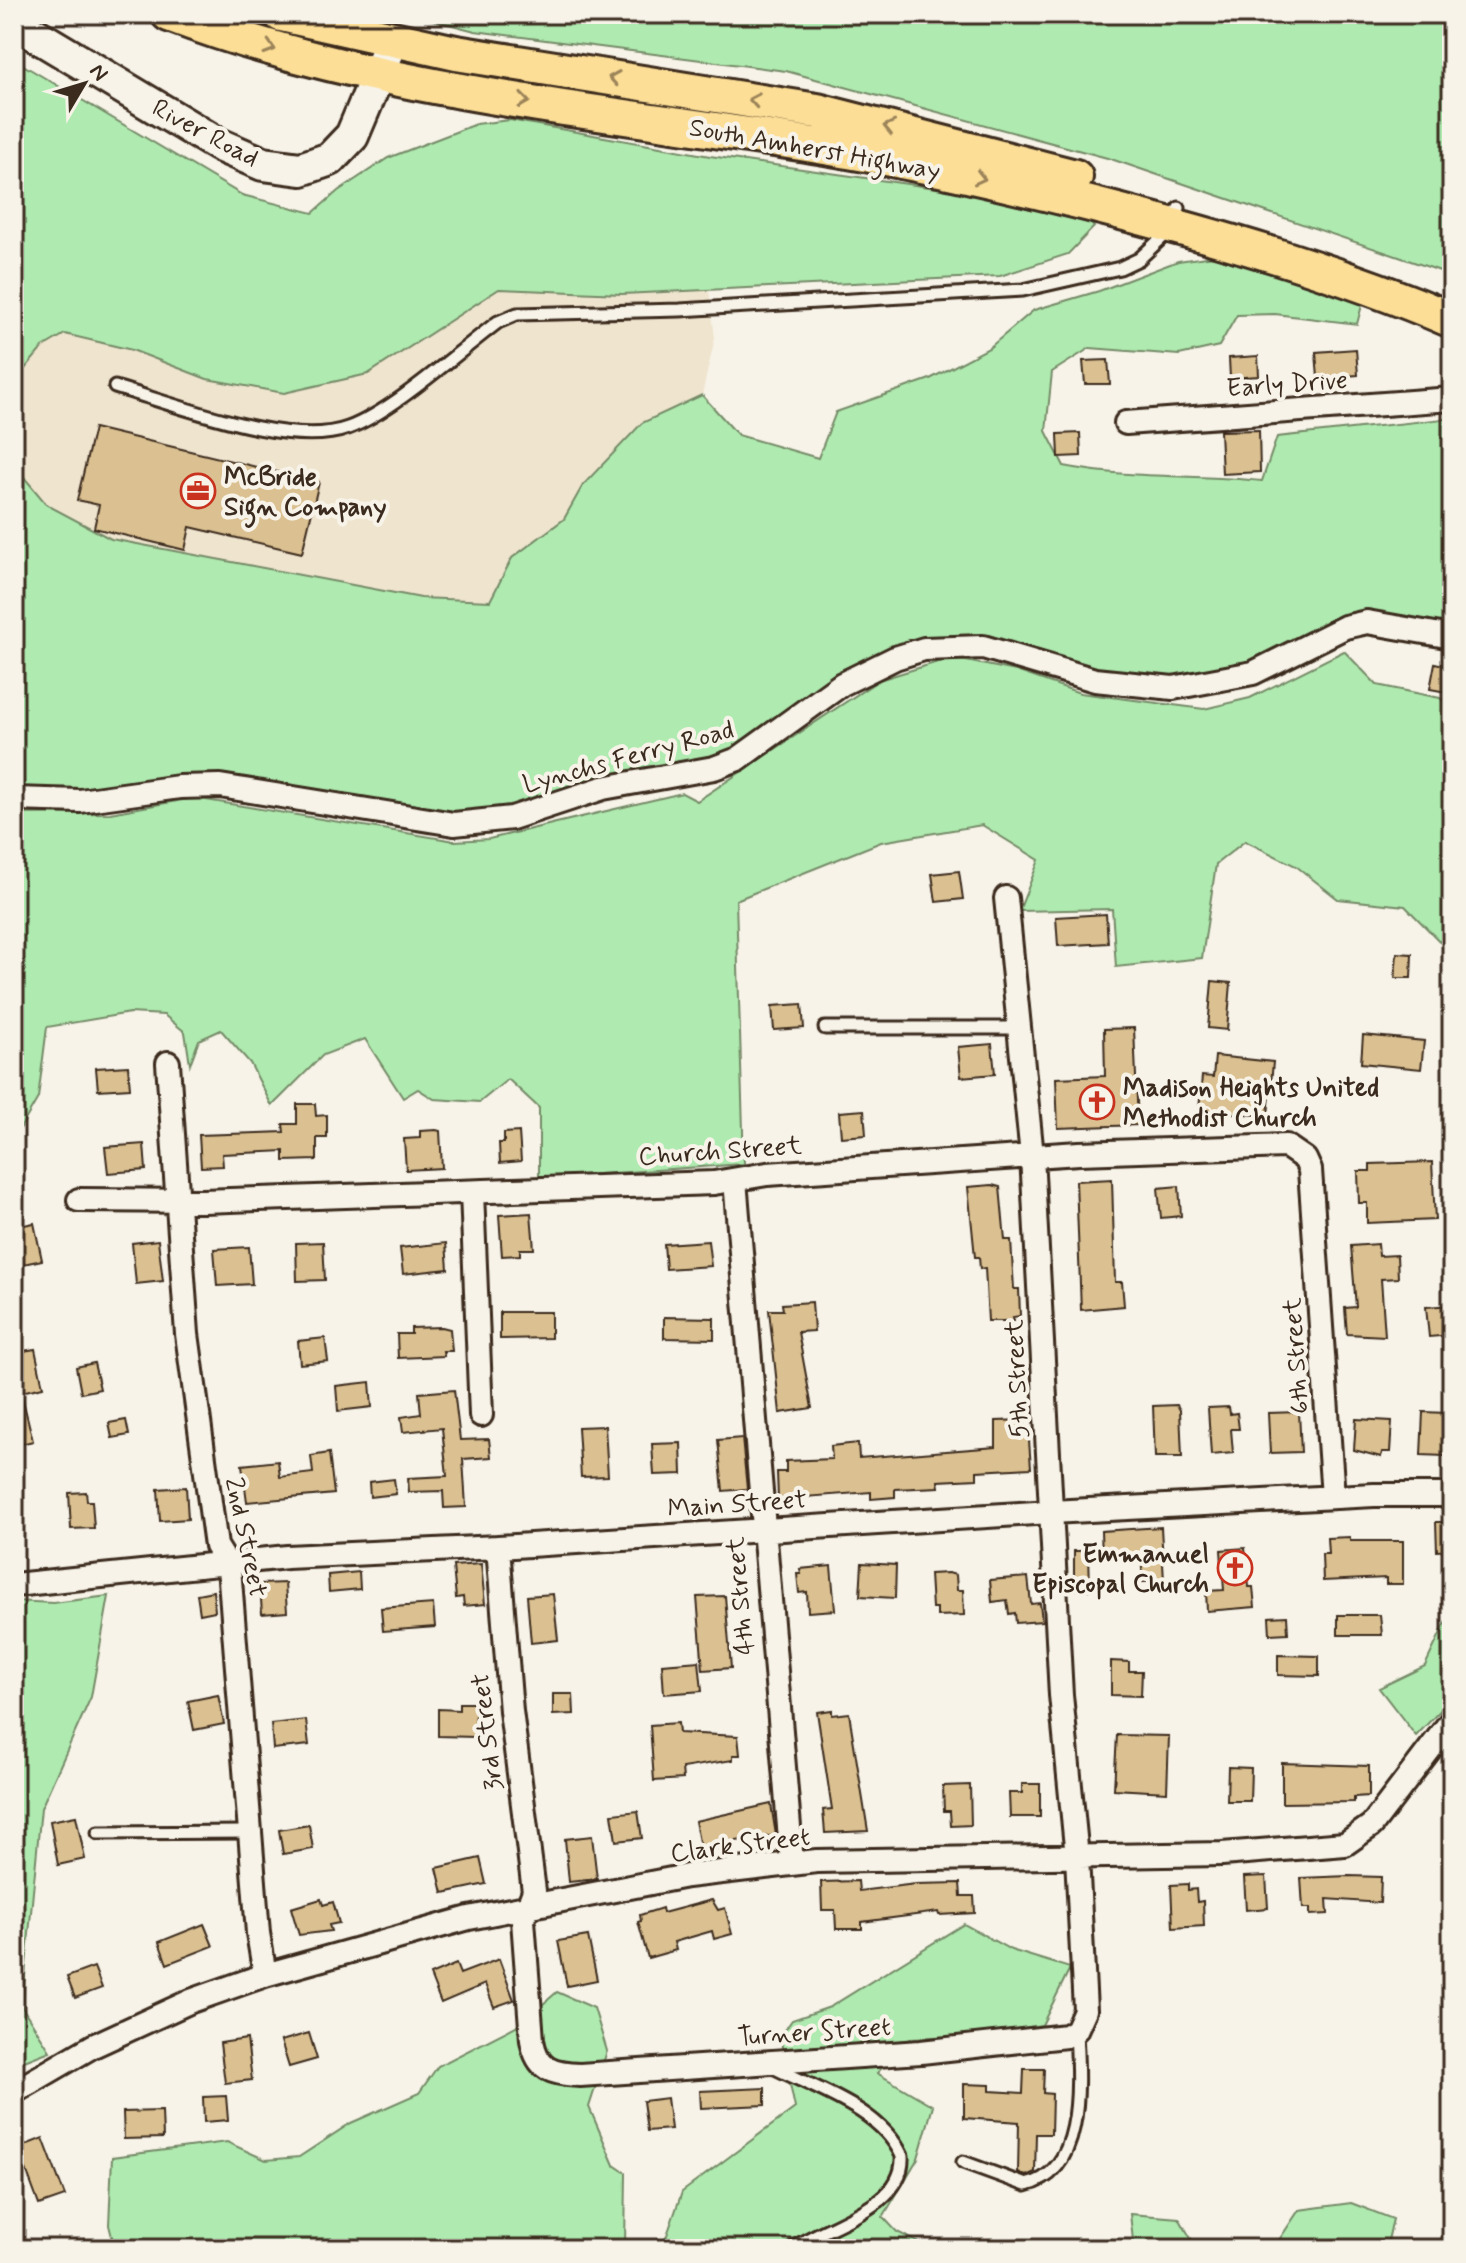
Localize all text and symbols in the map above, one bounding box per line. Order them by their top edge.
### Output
one-way arrow [262,39,276,55]
north arrow [44,44,124,124]
text: N [83,59,114,87]
one-way arrow [607,70,621,87]
street label: River Road [146,91,264,176]
one-way arrow [517,92,531,109]
one-way arrow [747,93,761,110]
street label: South Amherst Highway [686,111,943,192]
one-way arrow [882,119,896,136]
one-way arrow [972,169,986,186]
street label: Early Drive [1225,364,1349,406]
place label: McBride Sign Company [224,461,386,528]
office icon: McBride Sign Company [179,472,217,510]
street label: Lynchs Ferry Road [519,713,738,802]
place label: Madison Heights United Methodist Church [1123,1072,1379,1136]
church icon: Madison Heights United Methodist Church [1078,1083,1116,1121]
street label: Church Street [637,1129,803,1175]
street label: 6th Street [1276,1296,1318,1415]
street label: 5th Street [998,1319,1038,1439]
street label: 2nd Street [216,1474,274,1600]
street label: Main Street [666,1483,808,1527]
street label: 4th Street [719,1535,763,1656]
place label: Emmanuel Episcopal Church [1032,1538,1209,1602]
church icon: Emmanuel Episcopal Church [1216,1549,1254,1587]
street label: 3rd Street [464,1671,512,1792]
street label: Clark Street [668,1821,812,1871]
street label: Turner Street [736,2011,892,2055]

